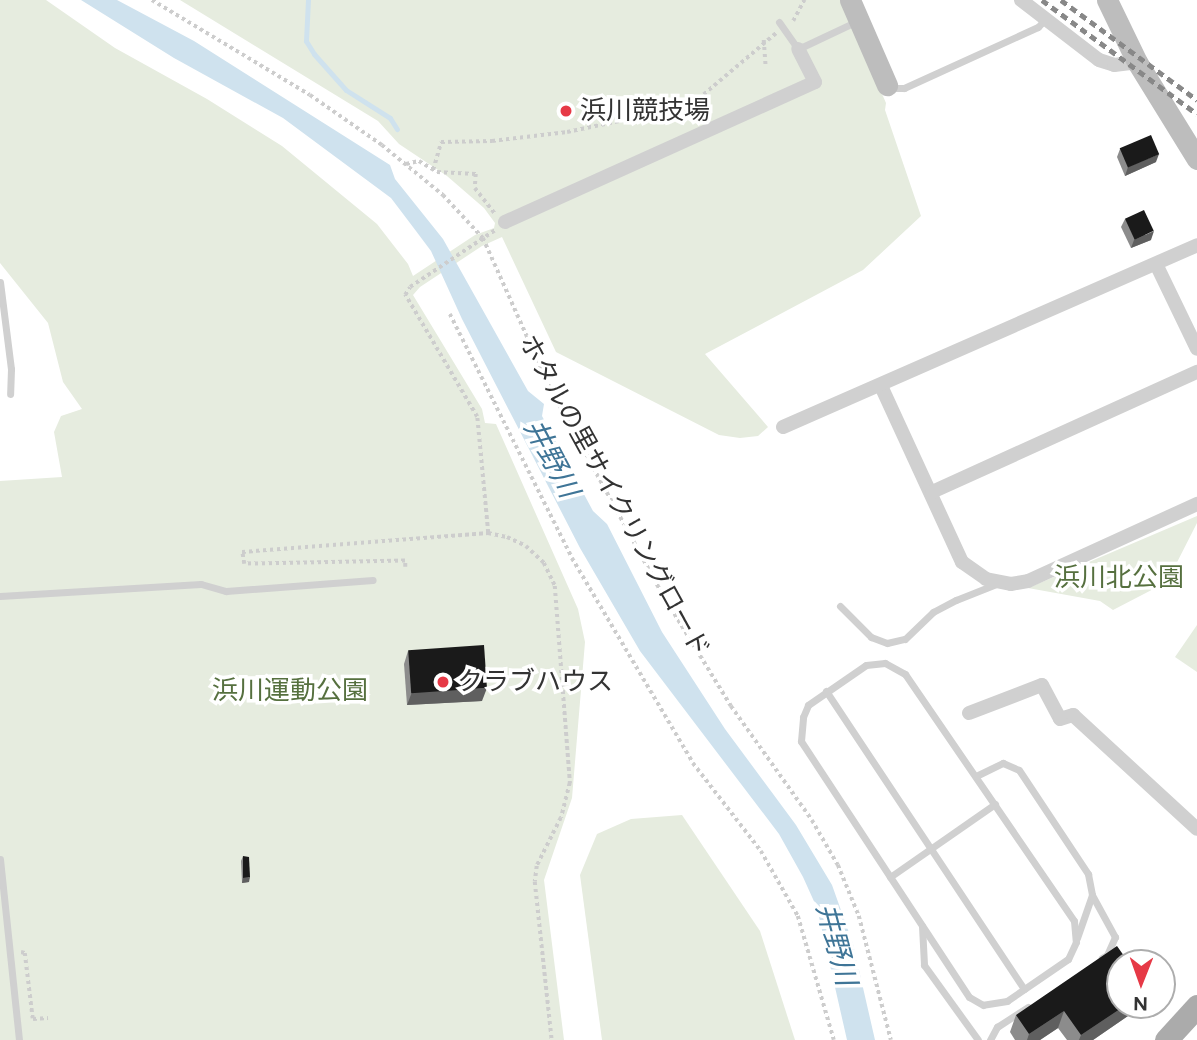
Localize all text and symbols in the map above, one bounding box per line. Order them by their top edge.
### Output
place label: 浜川競技場 [580,95,710,127]
marker: 浜川競技場 [558,103,574,119]
street label: ホタルの里サイクリングロード [512,329,716,663]
water label: 井野川 [517,413,587,503]
park label: 浜川北公園 [1054,562,1184,594]
place label: クラブハウス [457,666,613,698]
marker: クラブハウス [435,674,451,690]
park label: 浜川運動公園 [212,675,368,707]
water label: 井野川 [810,899,864,989]
north arrow [1106,949,1176,1019]
text: N [1133,992,1148,1015]

